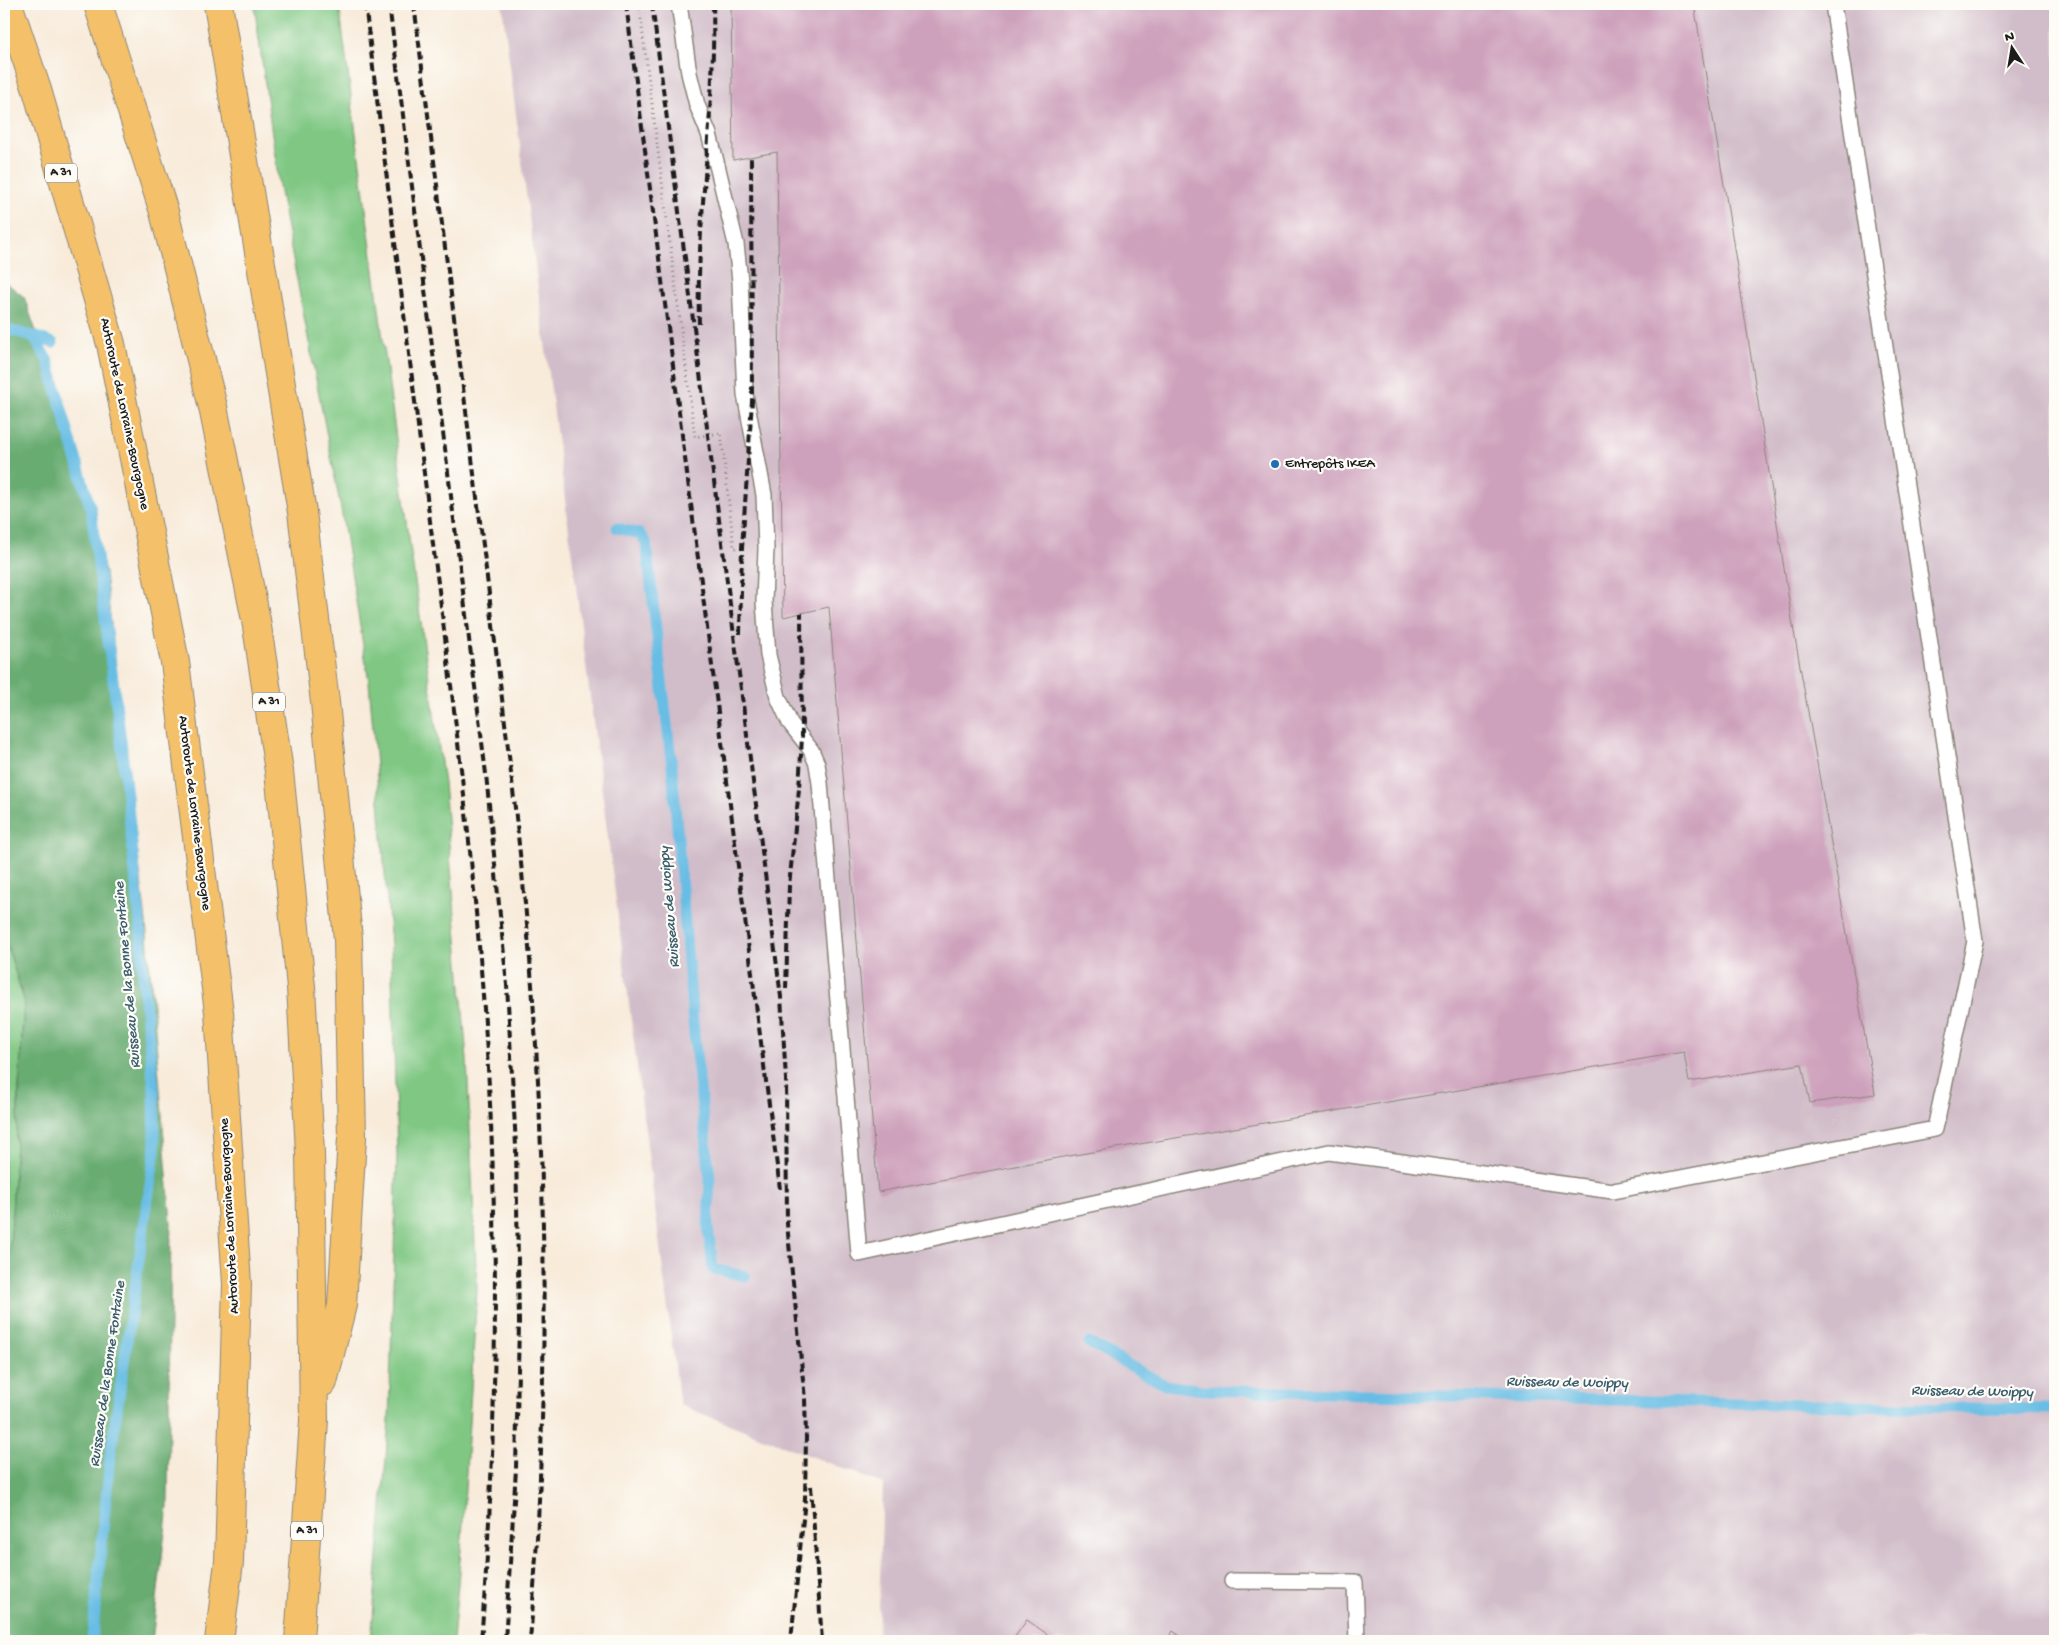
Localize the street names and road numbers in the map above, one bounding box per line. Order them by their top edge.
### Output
road number: A 31 [45,164,77,182]
street label: Autoroute de Lorraine-Bourgogne [95,316,153,512]
road number: A 31 [253,692,285,712]
street label: Autoroute de Lorraine-Bourgogne [174,715,214,912]
street label: Autoroute de Lorraine-Bourgogne [216,1117,244,1314]
road number: A 31 [291,1522,323,1540]

